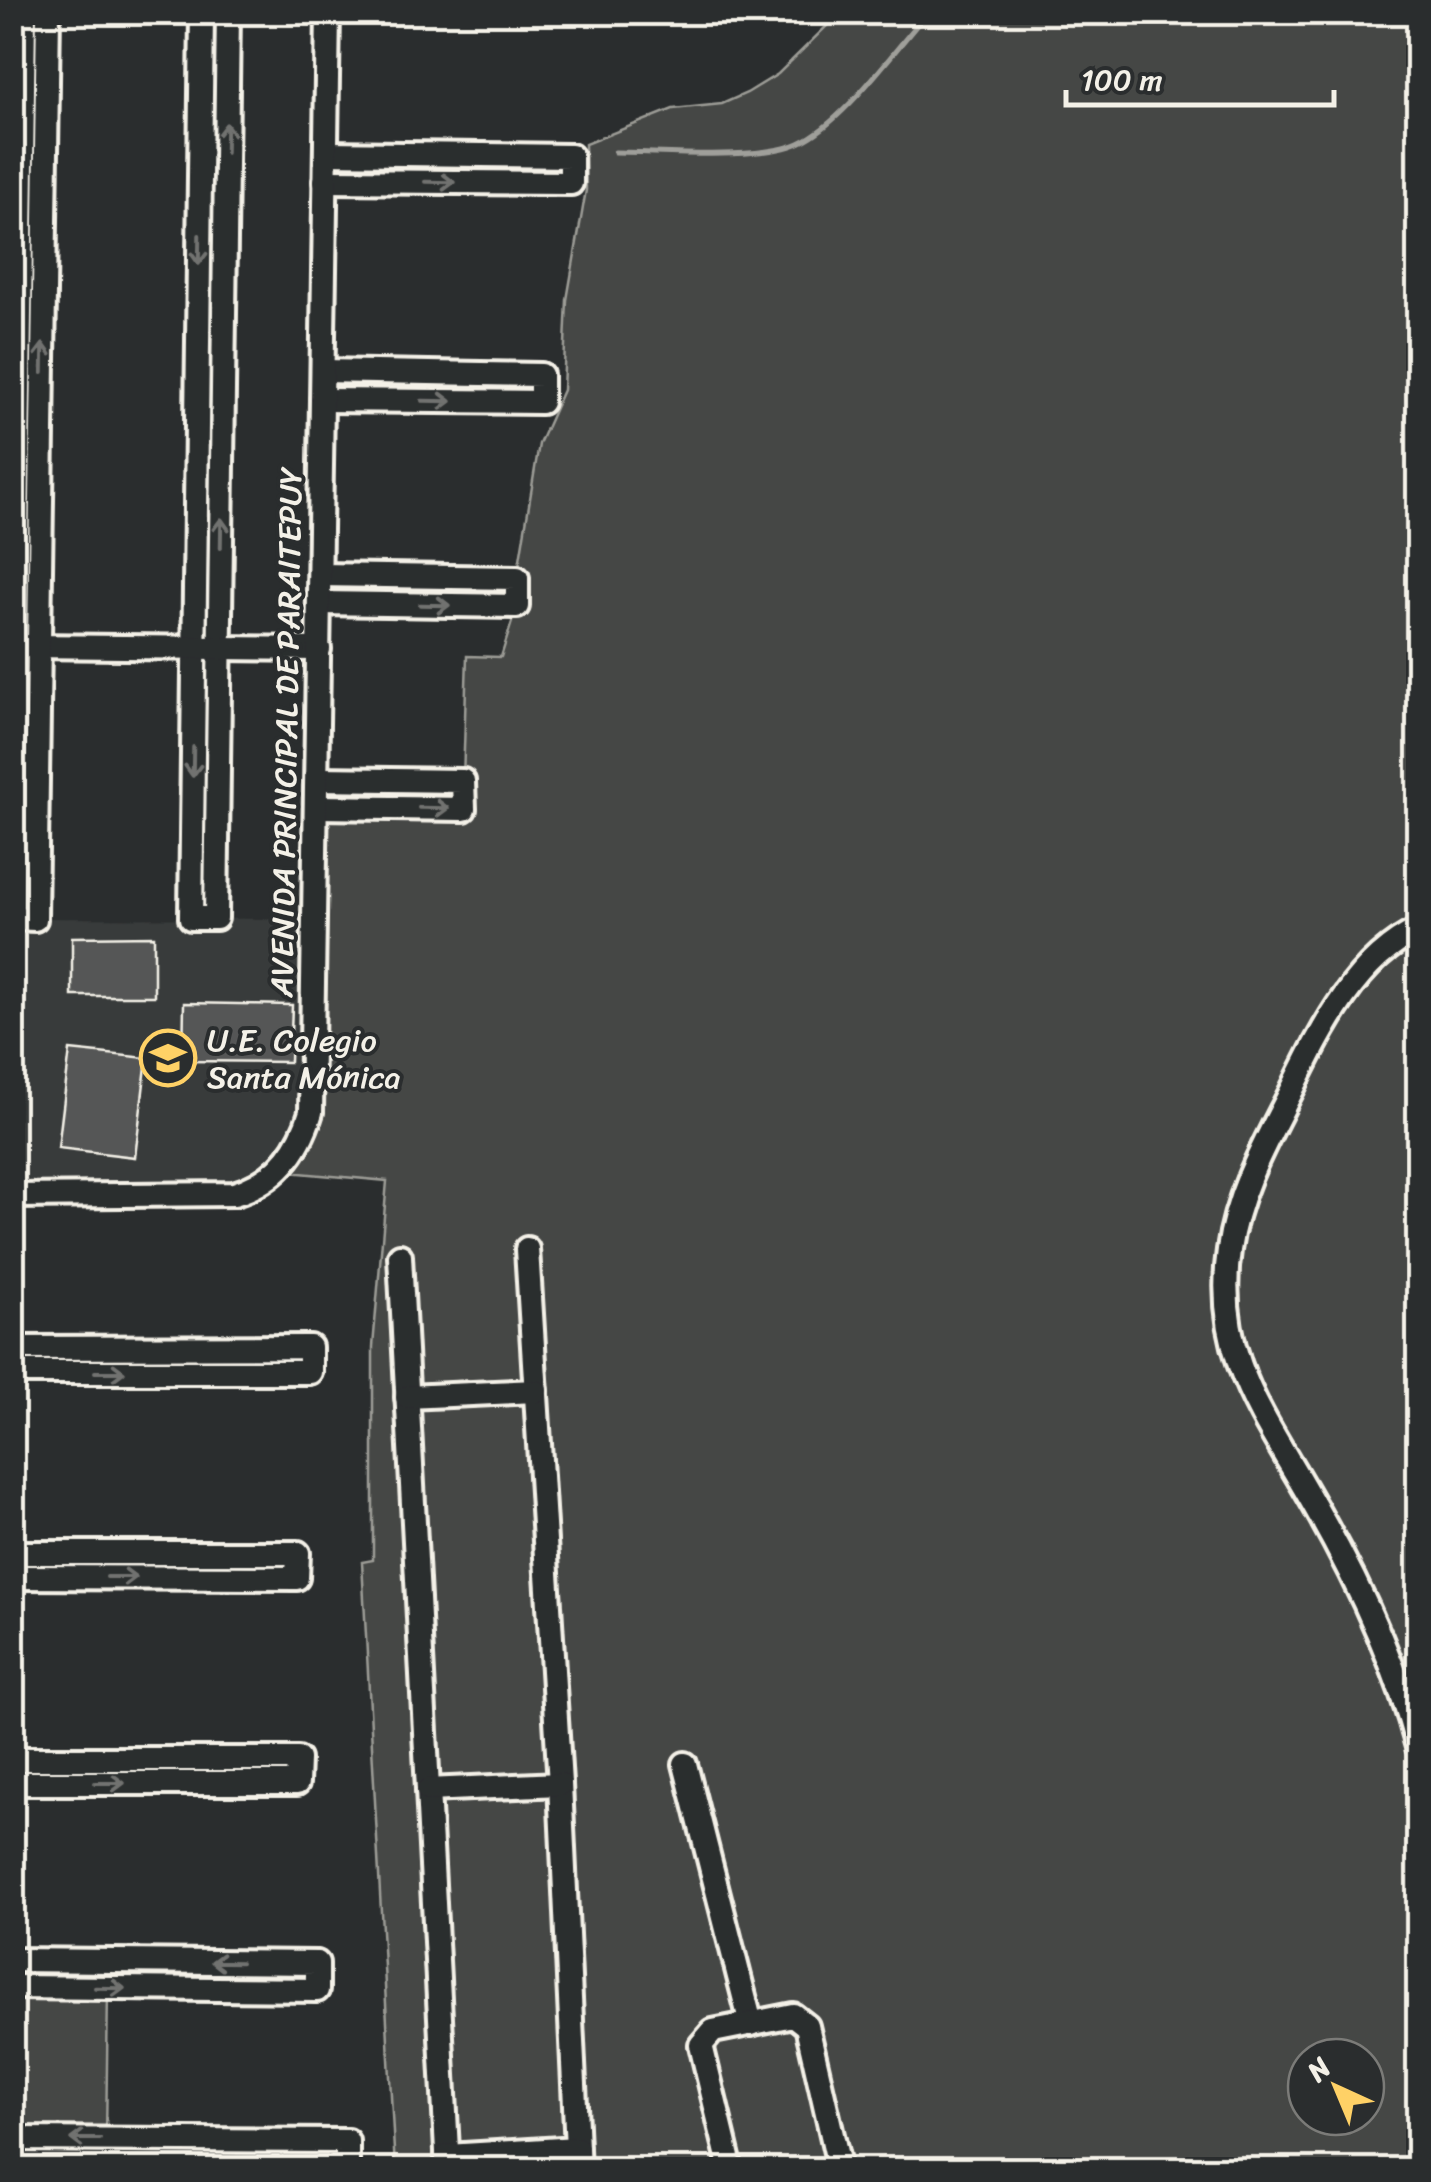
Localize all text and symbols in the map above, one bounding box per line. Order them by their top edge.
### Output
scale bar [1066,45,1334,107]
text: 100 m [1081,53,1163,107]
one-way arrow [216,123,236,156]
one-way arrow [422,172,455,192]
one-way arrow [190,232,208,265]
one-way arrow [34,342,52,374]
one-way arrow [420,392,453,410]
street label: AVENIDA PRINCIPAL DE PARAITEPUY [253,466,320,999]
one-way arrow [212,518,231,550]
one-way arrow [418,596,450,614]
one-way arrow [184,744,202,777]
one-way arrow [416,798,449,818]
place label: U.E. Colegio Santa Mónica [207,1012,401,1106]
school or university icon: U.E. Colegio Santa Mónica [138,1028,198,1088]
one-way arrow [92,1362,125,1382]
one-way arrow [104,1568,137,1586]
one-way arrow [92,1774,125,1792]
one-way arrow [211,1952,244,1972]
one-way arrow [93,1979,125,1998]
north arrow [1286,2037,1386,2137]
text: N [1294,2045,1343,2094]
one-way arrow [69,2130,102,2148]

